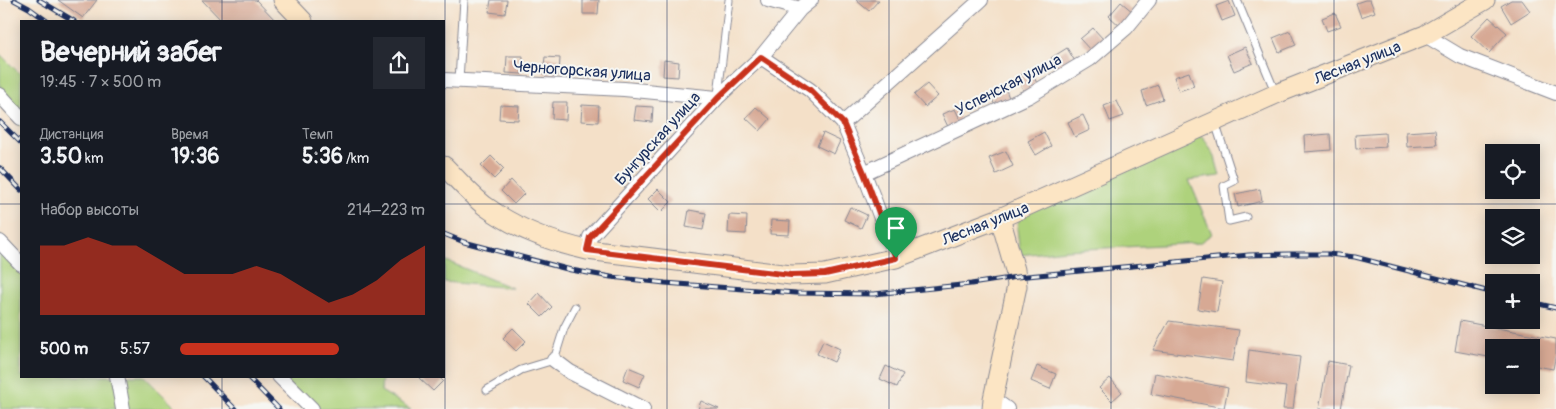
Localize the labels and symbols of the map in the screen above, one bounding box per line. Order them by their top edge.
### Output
street label: Лесная улица [1310,36,1404,90]
street label: Успенская улица [952,50,1065,120]
street label: Черногорская улица [512,56,651,86]
street label: Бунгурская улица [611,88,705,190]
street label: Лесная улица [938,197,1032,251]
pin [875,207,917,258]

